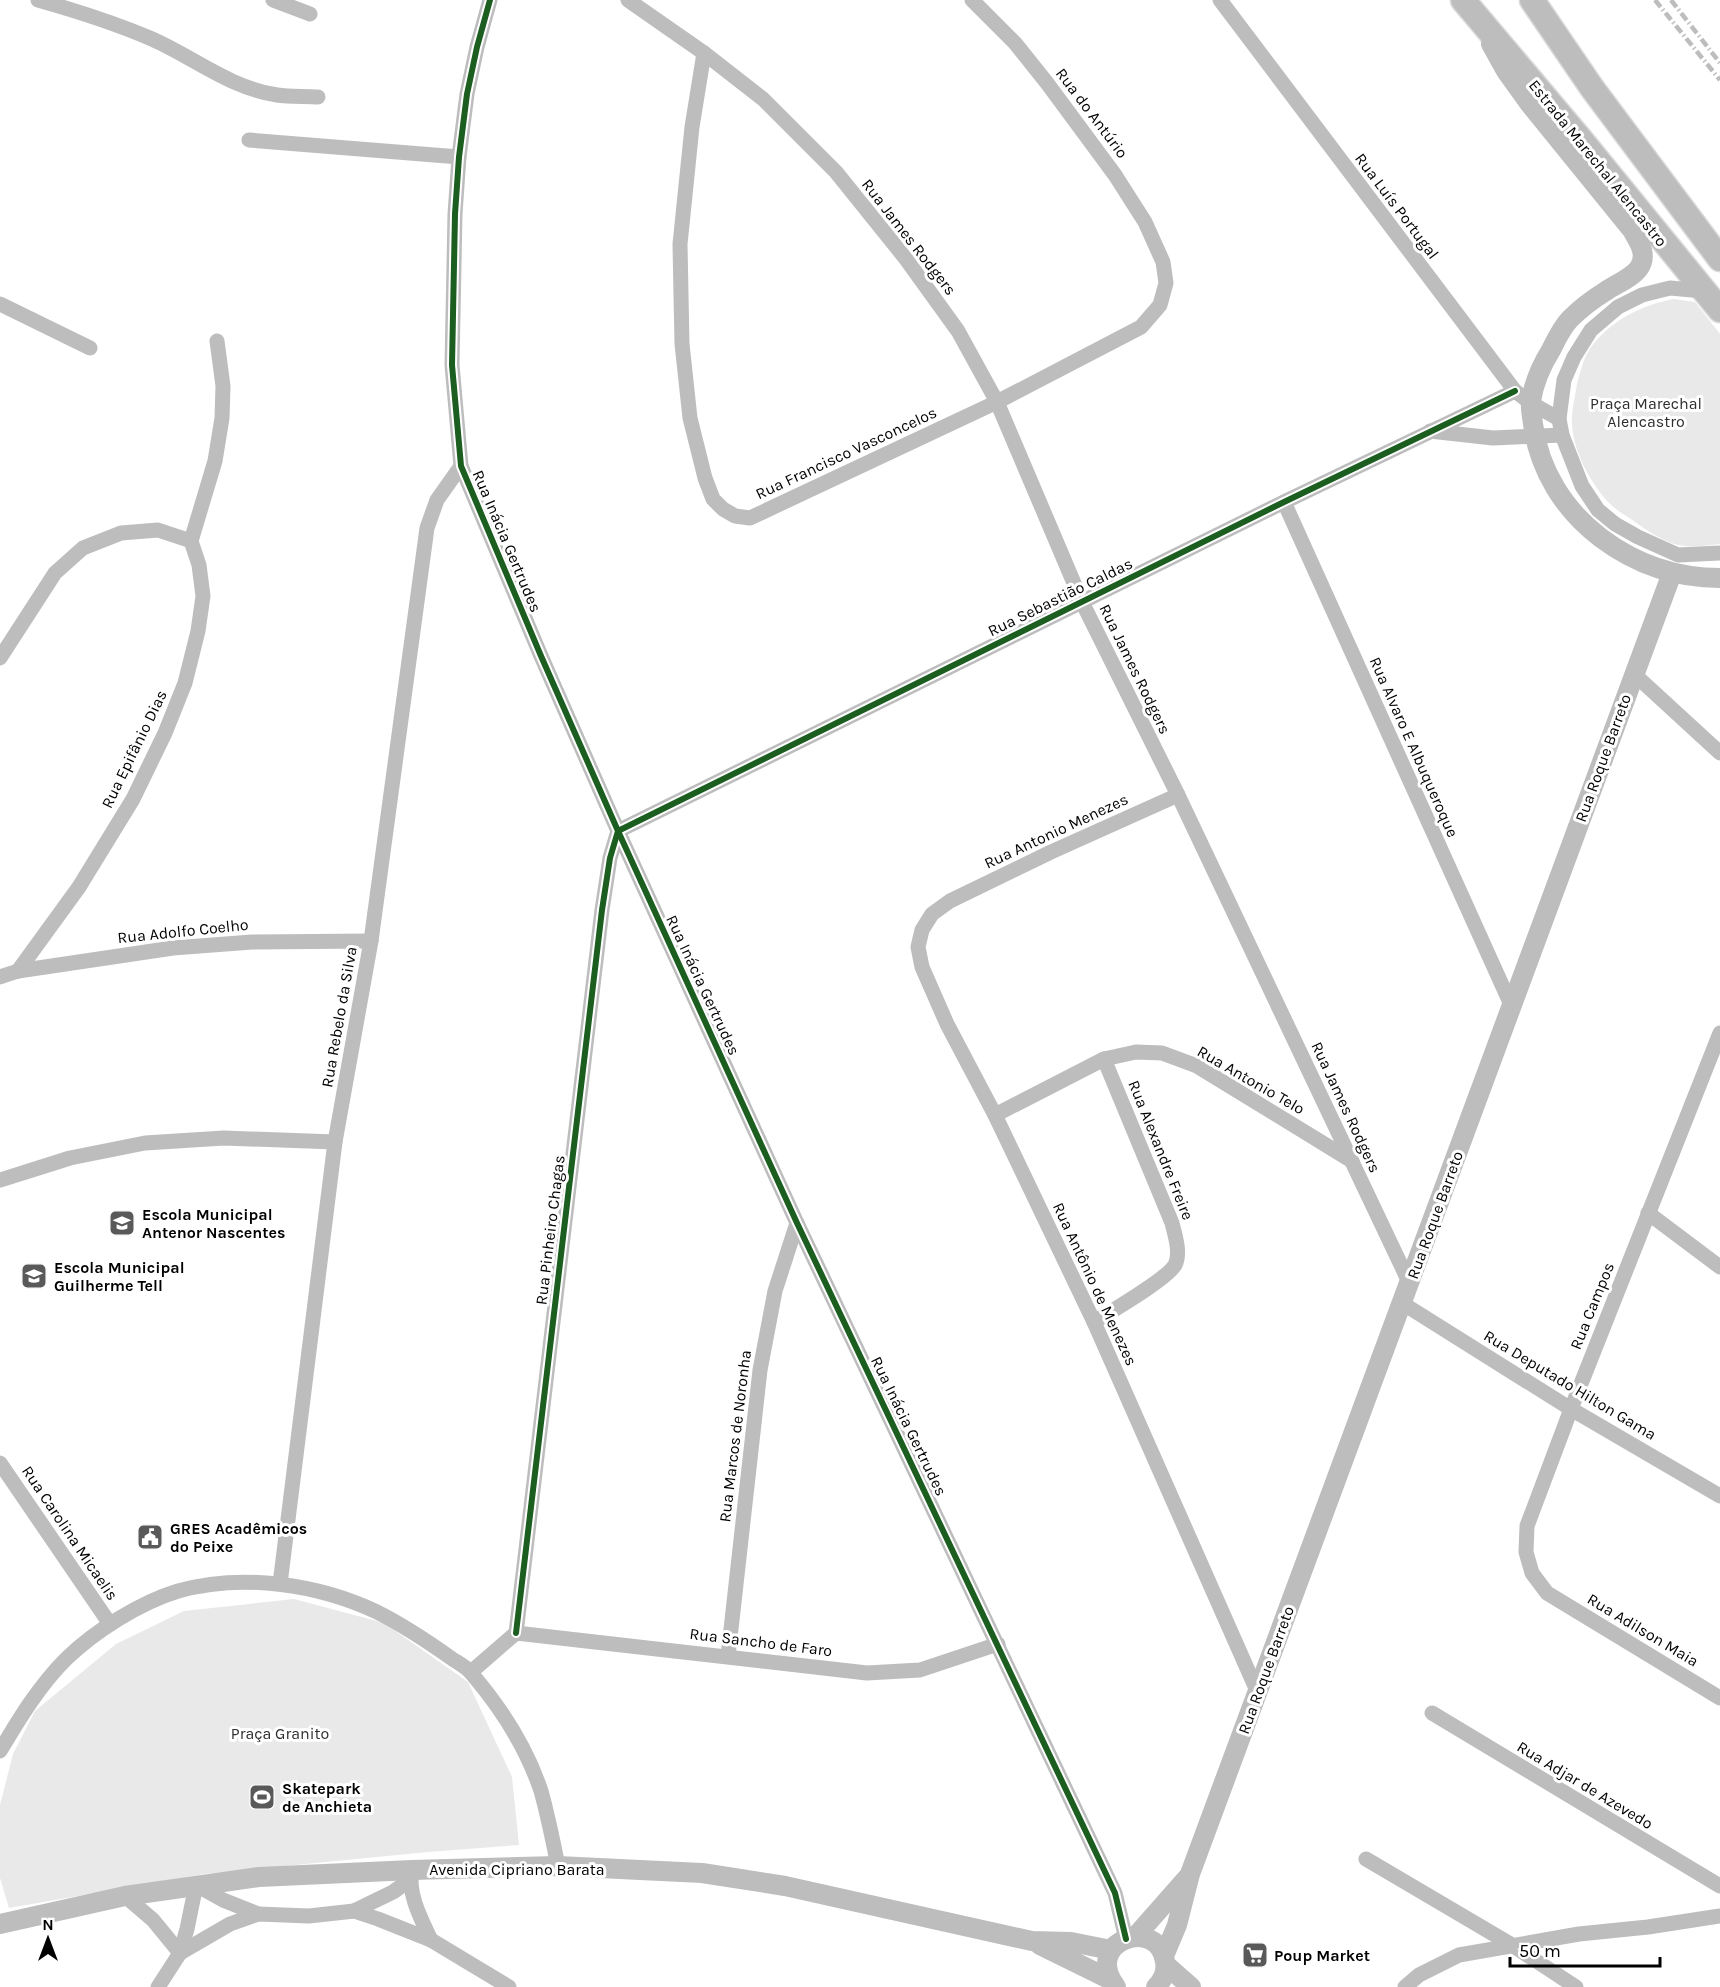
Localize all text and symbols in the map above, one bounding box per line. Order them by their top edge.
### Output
street label: Rua do Antúrio [1052,64,1132,162]
street label: Estrada Marechal Alencastro [1525,76,1671,250]
street label: Rua Luís Portugal [1351,149,1443,263]
street label: Rua James Rodgers [858,175,960,299]
park label: Praça Marechal Alencastro [1590,394,1702,431]
street label: Rua Francisco Vasconcelos [753,403,939,503]
street label: Rua Inácia Gertrudes [468,467,546,615]
street label: Rua Sebastião Caldas [985,554,1135,640]
street label: Rua James Rodgers [1095,601,1175,737]
street label: Rua Alvaro E Albuqueroque [1366,654,1462,840]
street label: Rua Epifânio Dias [97,687,171,811]
street label: Rua Roque Barreto [1571,691,1635,825]
street label: Rua Antonio Menezes [981,789,1131,873]
street label: Rua Inácia Gertrudes [662,912,744,1058]
street label: Rua Adolfo Coelho [117,915,249,947]
street label: Rua Rebelo da Silva [317,945,361,1089]
street label: Rua James Rodgers [1307,1039,1385,1175]
street label: Rua Antonio Telo [1194,1042,1308,1118]
street label: Rua Alexandre Freire [1124,1077,1198,1223]
street label: Rua Roque Barreto [1403,1148,1467,1282]
street label: Rua Pinheiro Chagas [531,1154,569,1306]
street label: Rua Antônio de Menezes [1049,1199,1141,1369]
place label: Escola Municipal Antenor Nascentes [142,1205,286,1242]
school or university icon: Escola Municipal Antenor Nascentes [107,1208,137,1238]
place label: Escola Municipal Guilherme Tell [54,1258,185,1295]
street label: Rua Campos [1566,1260,1618,1352]
school or university icon: Escola Municipal Guilherme Tell [19,1261,49,1291]
street label: Rua Deputado Hilton Gama [1480,1326,1660,1444]
street label: Rua Marcos de Noronha [715,1349,755,1523]
street label: Rua Inácia Gertrudes [867,1353,951,1499]
street label: Rua Carolina Micaelis [18,1462,122,1604]
place label: GRES Acadêmicos do Peixe [170,1519,307,1556]
public building icon: GRES Acadêmicos do Peixe [135,1522,165,1552]
street label: Rua Adilson Maia [1584,1589,1702,1671]
street label: Rua Roque Barreto [1234,1603,1298,1737]
street label: Rua Sancho de Faro [689,1624,833,1660]
park label: Praça Granito [231,1724,329,1743]
street label: Rua Adjar de Azevedo [1514,1737,1656,1833]
place label: Skatepark de Anchieta [282,1779,372,1816]
sports icon: Skatepark de Anchieta [247,1782,277,1812]
street label: Avenida Cipriano Barata [429,1860,605,1879]
north arrow [18,1909,78,1969]
text: N [42,1915,54,1934]
scale bar [1510,1930,1660,1968]
supermarket icon: Poup Market [1240,1940,1270,1970]
text: 50 m [1519,1940,1561,1962]
place label: Poup Market [1274,1946,1370,1965]

